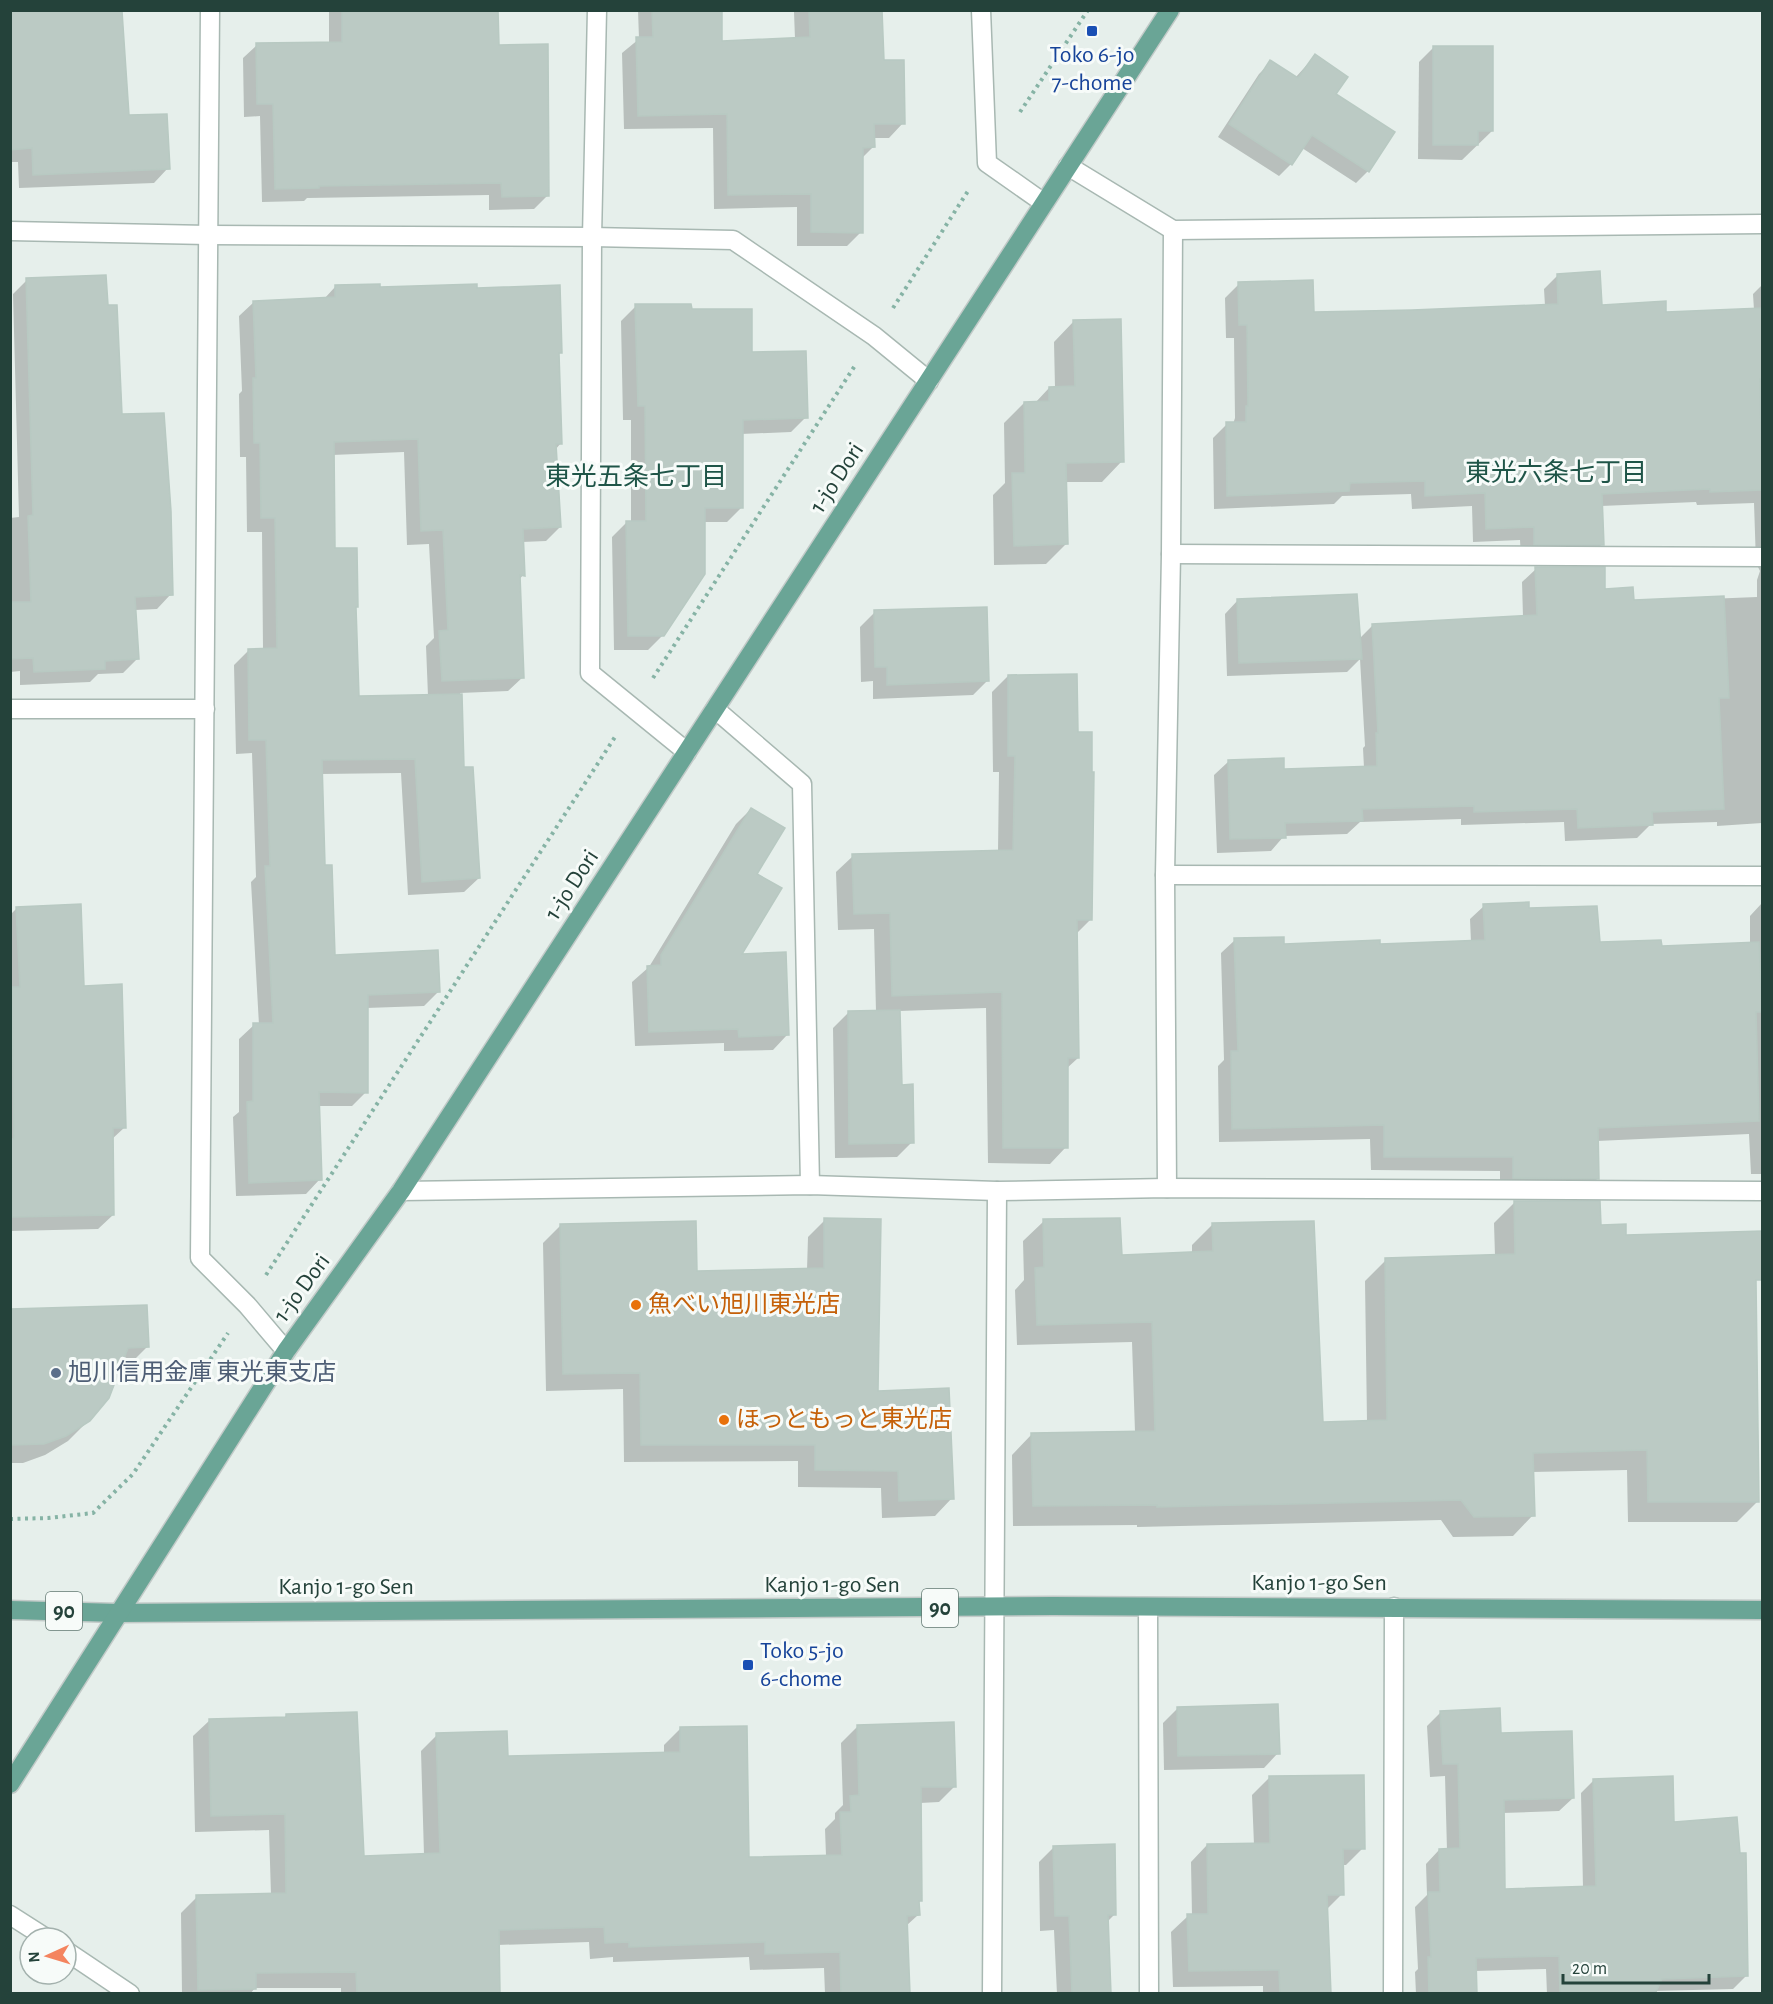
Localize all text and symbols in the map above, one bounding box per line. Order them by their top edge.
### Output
marker: Toko 6-jo 7-chome [1085,24,1099,38]
place label: Toko 6-jo 7-chome [1049,43,1135,95]
street label: 1-jo Dori [806,439,868,517]
district label: 東光六条七丁目 [1465,458,1647,486]
district label: 東光五条七丁目 [545,462,727,490]
street label: 1-jo Dori [541,846,603,924]
street label: 1-jo Dori [269,1249,335,1327]
place label: 魚べい旭川東光店 [648,1291,840,1317]
marker: 魚べい旭川東光店 [629,1298,643,1312]
place label: 旭川信用金庫 東光東支店 [68,1359,336,1385]
marker: 旭川信用金庫 東光東支店 [49,1366,63,1380]
place label: ほっともっと東光店 [736,1406,952,1432]
marker: ほっともっと東光店 [717,1413,731,1427]
street label: Kanjo 1-go Sen [1251,1571,1387,1595]
street label: Kanjo 1-go Sen [764,1573,900,1597]
street label: Kanjo 1-go Sen [278,1575,414,1599]
road number: 90 [922,1589,958,1627]
road number: 90 [46,1592,82,1630]
place label: Toko 5-jo 6-chome [760,1639,844,1691]
marker: Toko 5-jo 6-chome [741,1658,755,1672]
north arrow [18,1926,78,1986]
scale bar [1563,1947,1708,1985]
text: N [26,1951,42,1963]
text: 20 m [1572,1960,1607,1978]

